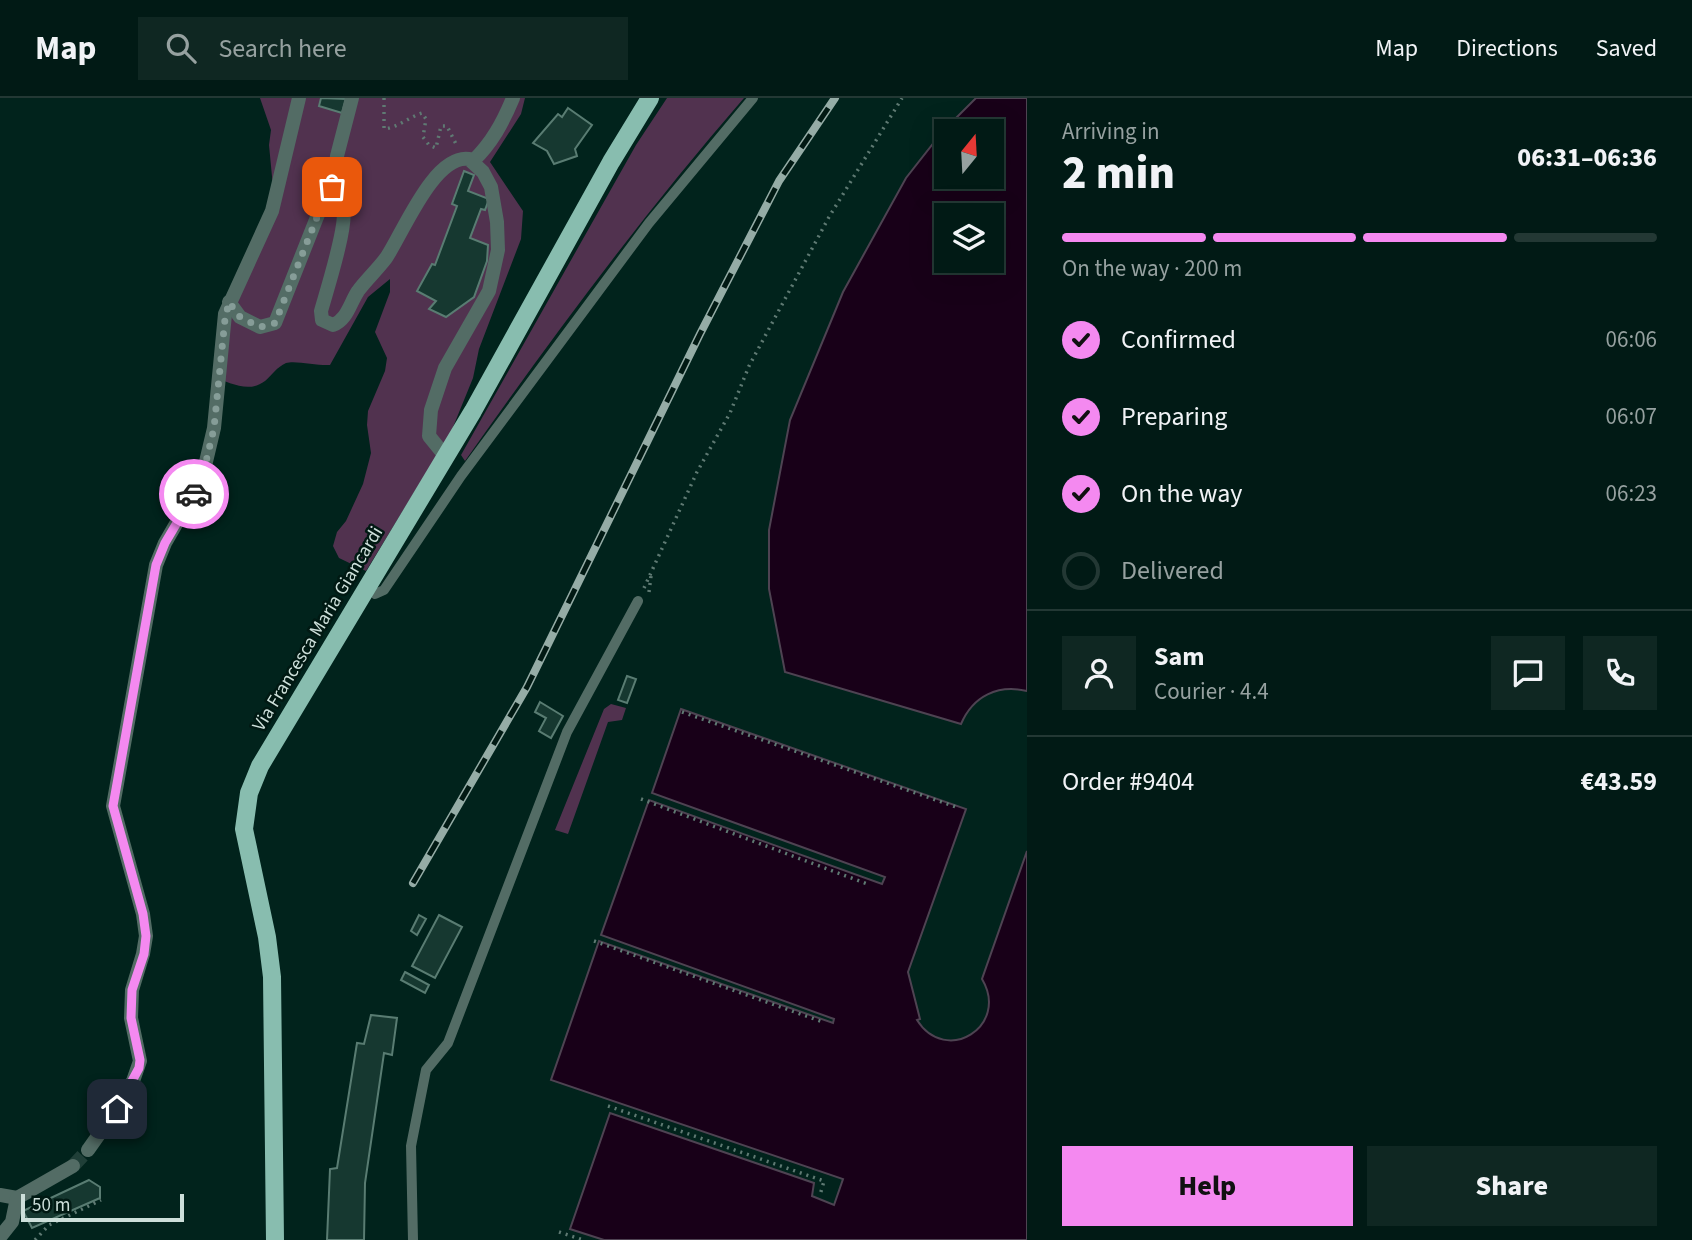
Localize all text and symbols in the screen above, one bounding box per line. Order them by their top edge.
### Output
search box [138,17,628,80]
text: Map [35,25,96,72]
icon: search [162,29,200,67]
text: Search here [218,30,347,67]
text: Map [1375,31,1418,66]
text: Directions [1456,31,1558,66]
text: Saved [1596,31,1657,66]
text: Arriving in [1062,115,1160,148]
north arrow [934,119,1004,189]
map controls [934,119,1004,273]
text: 06:31–06:36 [1517,139,1657,176]
text: 2 min [1062,141,1175,206]
pin [302,157,362,217]
icon: bag [313,168,351,206]
button: layers [934,203,1004,273]
text: On the way · 200 m [1062,252,1242,285]
icon: check [1062,321,1100,359]
text: Confirmed [1121,321,1236,358]
text: 06:06 [1606,323,1657,356]
icon: check [1062,398,1100,436]
text: Preparing [1121,398,1227,435]
text: 06:07 [1606,400,1657,433]
courier [159,459,229,529]
icon: car [175,475,213,513]
icon: check [1062,475,1100,513]
text: On the way [1121,475,1242,512]
text: 06:23 [1606,477,1657,510]
street label: Via Francesca Maria Giancardi [246,522,390,736]
text: Delivered [1121,552,1224,589]
button: person [1062,636,1136,710]
button: chat [1491,636,1565,710]
button: phone [1583,636,1657,710]
text: Sam [1154,638,1204,675]
text: Courier · 4.4 [1154,675,1269,708]
text: Order #9404 [1062,763,1194,800]
text: €43.59 [1581,763,1657,800]
pin [87,1079,147,1139]
icon: home [98,1090,136,1128]
button: Help [1062,1146,1353,1226]
button: Share [1367,1146,1657,1226]
scale bar [21,1191,184,1223]
text: 50 m [32,1192,70,1219]

